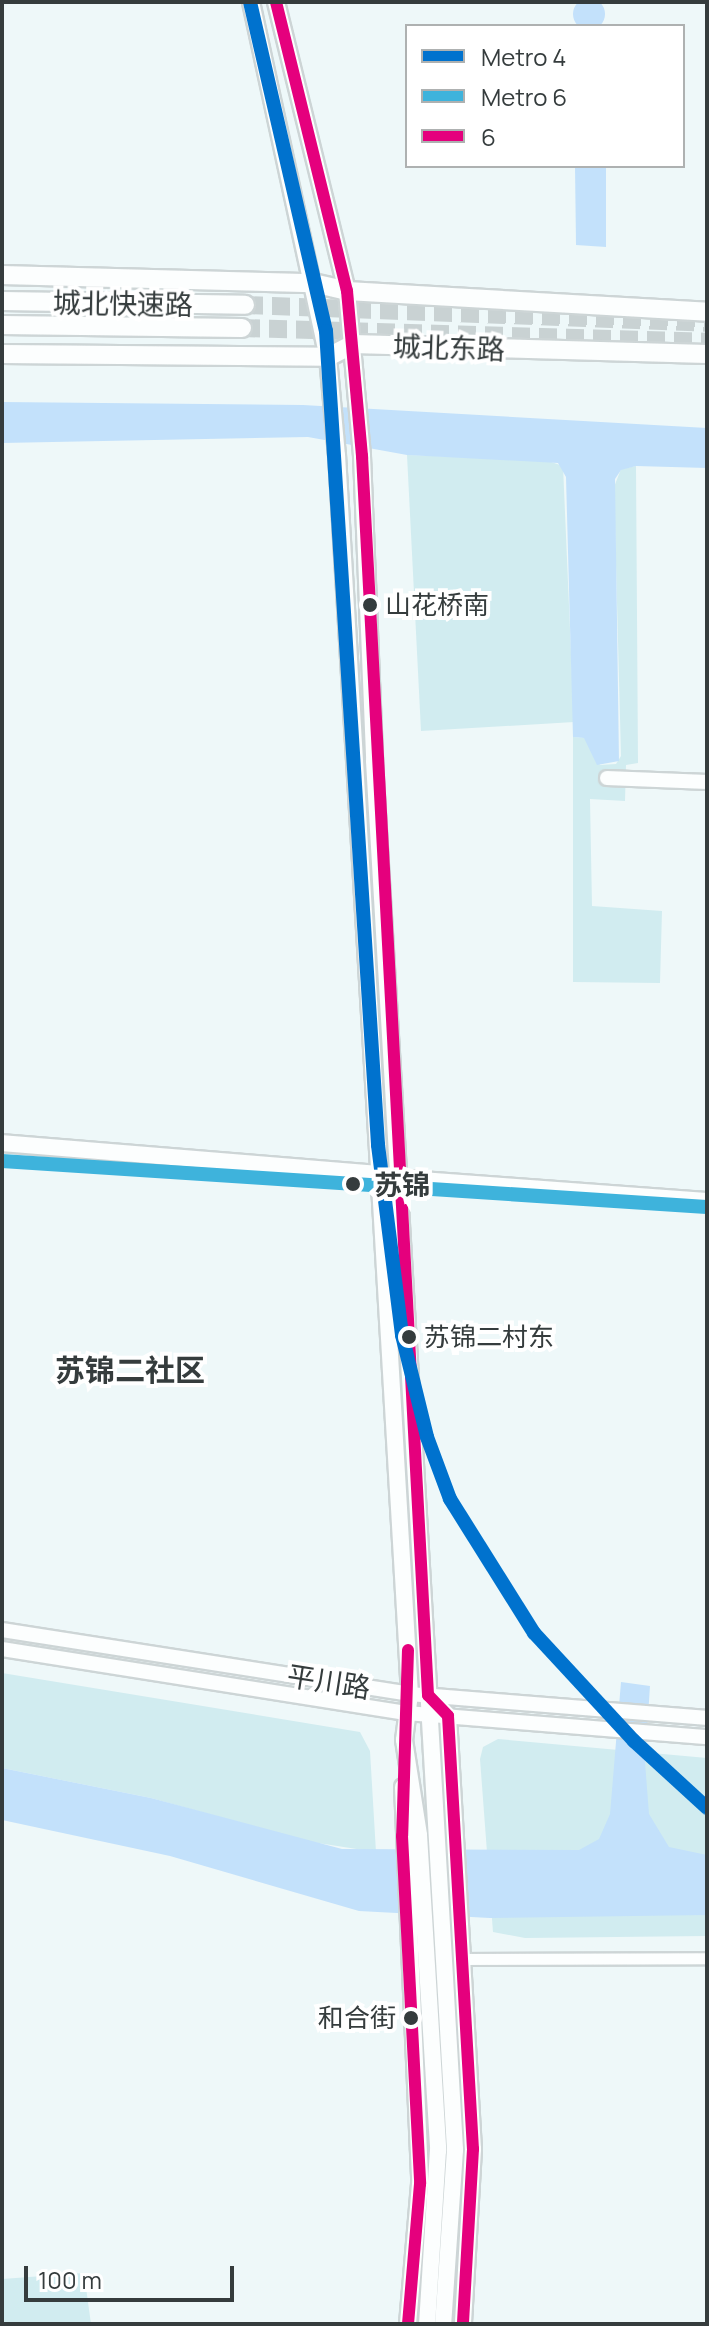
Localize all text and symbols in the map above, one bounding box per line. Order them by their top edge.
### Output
legend [405,24,685,168]
text: Metro 4 [481,40,566,73]
text: Metro 6 [481,80,567,113]
text: 6 [481,120,496,153]
street label: 城北快速路 [53,285,193,321]
street label: 城北东路 [392,328,506,366]
place label: 山花桥南 [385,589,489,621]
marker: 山花桥南 [362,597,378,613]
place label: 苏锦 [374,1167,430,1201]
marker: 苏锦 [339,1170,367,1198]
place label: 苏锦二村东 [424,1321,554,1353]
marker: 苏锦二村东 [401,1329,417,1345]
district label: 苏锦二社区 [55,1352,205,1388]
street label: 平川路 [285,1658,373,1704]
place label: 和合街 [318,2002,396,2034]
marker: 和合街 [403,2010,419,2026]
scale bar [28,2250,238,2300]
text: 100 m [38,2263,102,2296]

